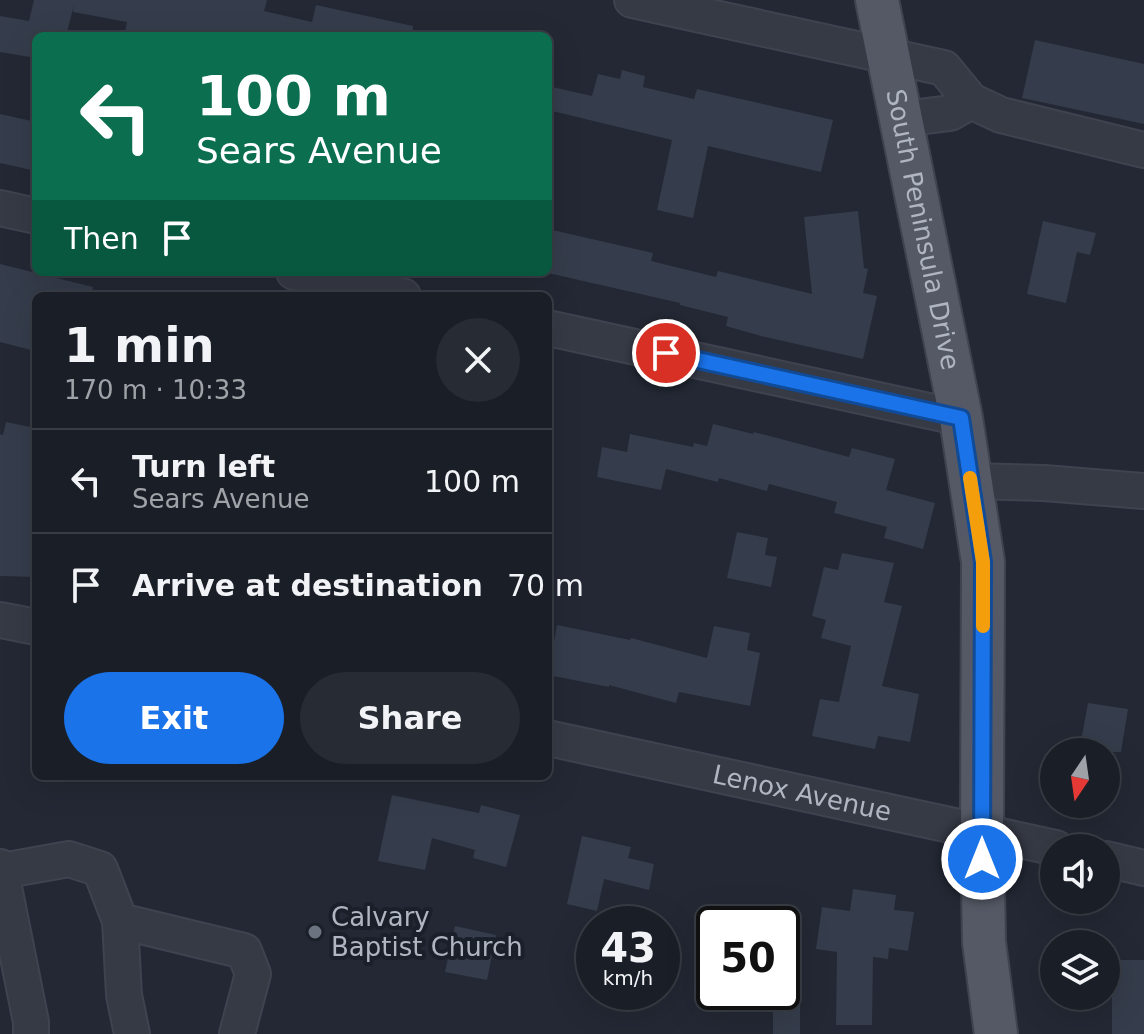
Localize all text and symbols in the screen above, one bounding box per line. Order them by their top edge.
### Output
text: 100 m [196,63,391,128]
icon: left [64,64,168,168]
street label: South Peninsula Drive [880,86,966,372]
text: Sears Avenue [196,130,442,171]
icon: arrive [155,216,199,260]
text: Then [64,221,139,256]
text: 1 min [64,317,215,373]
button: close [436,318,520,402]
pin [632,319,700,387]
icon: arrive [644,331,688,375]
text: 170 m · 10:33 [64,375,247,405]
text: Turn left [132,449,275,484]
icon: left [64,459,108,503]
text: 100 m [424,464,520,499]
text: Sears Avenue [132,484,310,514]
icon: arrive [64,563,108,607]
text: Arrive at destination [132,568,483,603]
text: 70 m [507,568,584,603]
button: Exit [64,672,284,764]
button: Share [300,672,520,764]
north arrow [1040,738,1120,818]
map controls [1040,738,1120,1010]
street label: Lenox Avenue [710,759,894,827]
position arrow [940,817,1024,901]
button: sound [1040,834,1120,914]
place label: Calvary Baptist Church [331,902,523,962]
speed limit sign: 50 [696,906,800,1010]
marker: Calvary Baptist Church [306,923,324,941]
text: 43 [600,925,656,971]
button: layers [1040,930,1120,1010]
text: km/h [603,966,653,990]

